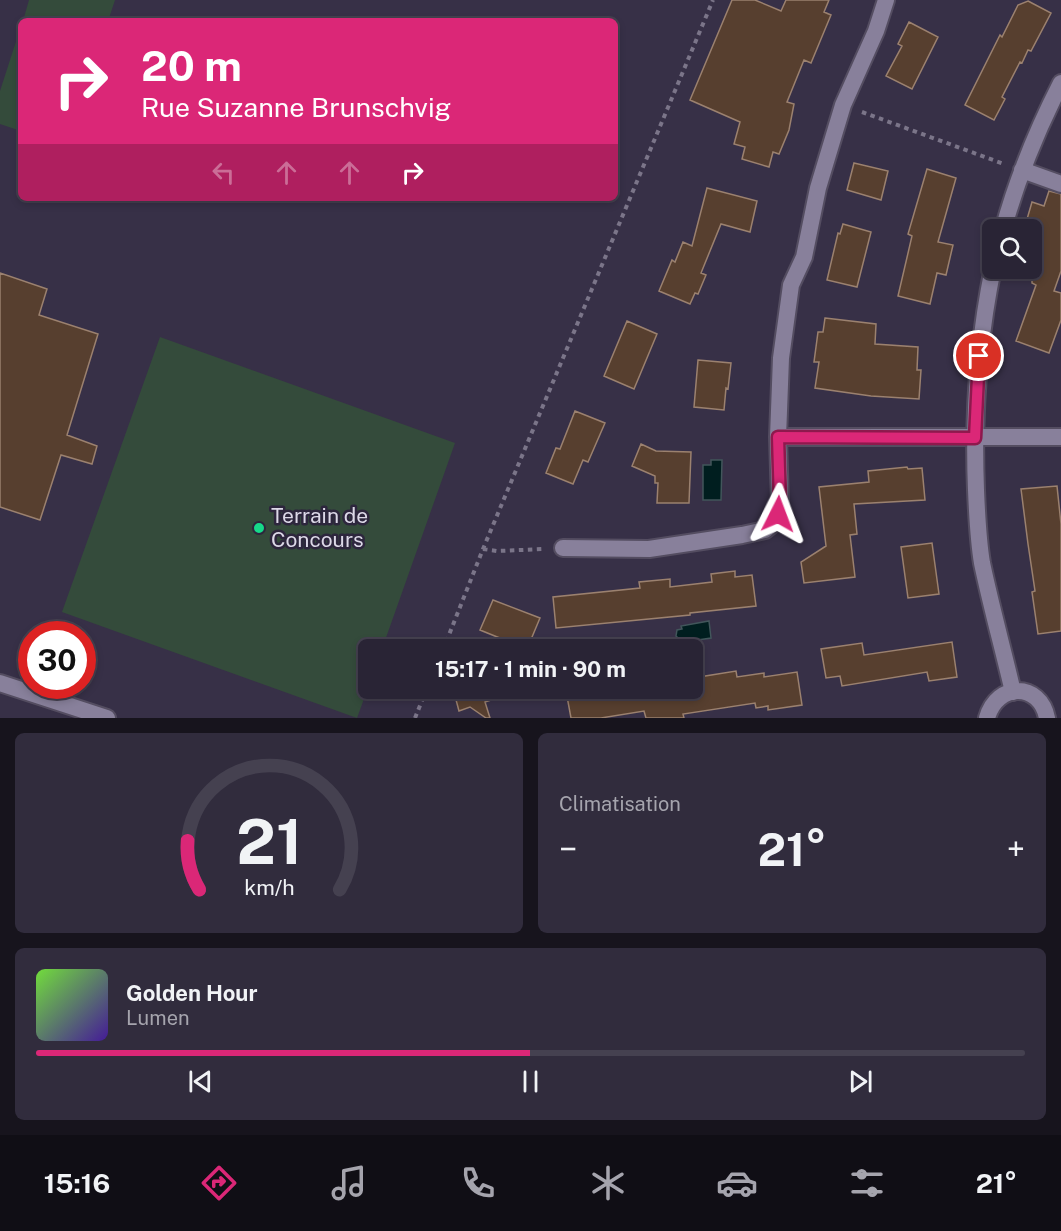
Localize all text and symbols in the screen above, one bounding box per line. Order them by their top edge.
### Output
text: 20 m [141,41,242,90]
icon: right [42,42,120,120]
text: Rue Suzanne Brunschvig [141,91,451,123]
icon: left [207,156,240,189]
icon: ahead [270,156,303,189]
icon: ahead [333,156,366,189]
icon: right [396,156,429,189]
map controls [982,219,1042,279]
button: search [982,219,1042,279]
pin [953,330,1004,381]
icon: arrive [962,339,995,372]
position arrow [746,482,810,546]
place label: Terrain de Concours [271,503,368,552]
marker: Terrain de Concours [252,521,266,535]
speed limit sign: 30 [18,621,96,699]
text: 15:17 · 1 min · 90 m [435,656,626,682]
text: Climatisation [559,792,681,816]
text: 21 [236,805,302,878]
text: 21° [757,823,827,876]
text: − [559,830,577,868]
text: + [1007,830,1025,868]
text: km/h [244,875,294,900]
text: Golden Hour [126,980,257,1006]
text: Lumen [126,1006,190,1030]
icon: previous [184,1065,217,1098]
icon: pause [514,1065,547,1098]
icon: next [844,1065,877,1098]
icon: directions [198,1162,240,1204]
icon: music [328,1162,370,1204]
icon: phone [457,1162,499,1204]
icon: climate [587,1162,629,1204]
icon: car [716,1162,758,1204]
icon: filters [846,1162,888,1204]
text: 15:16 [44,1167,110,1199]
text: 21° [976,1167,1017,1199]

